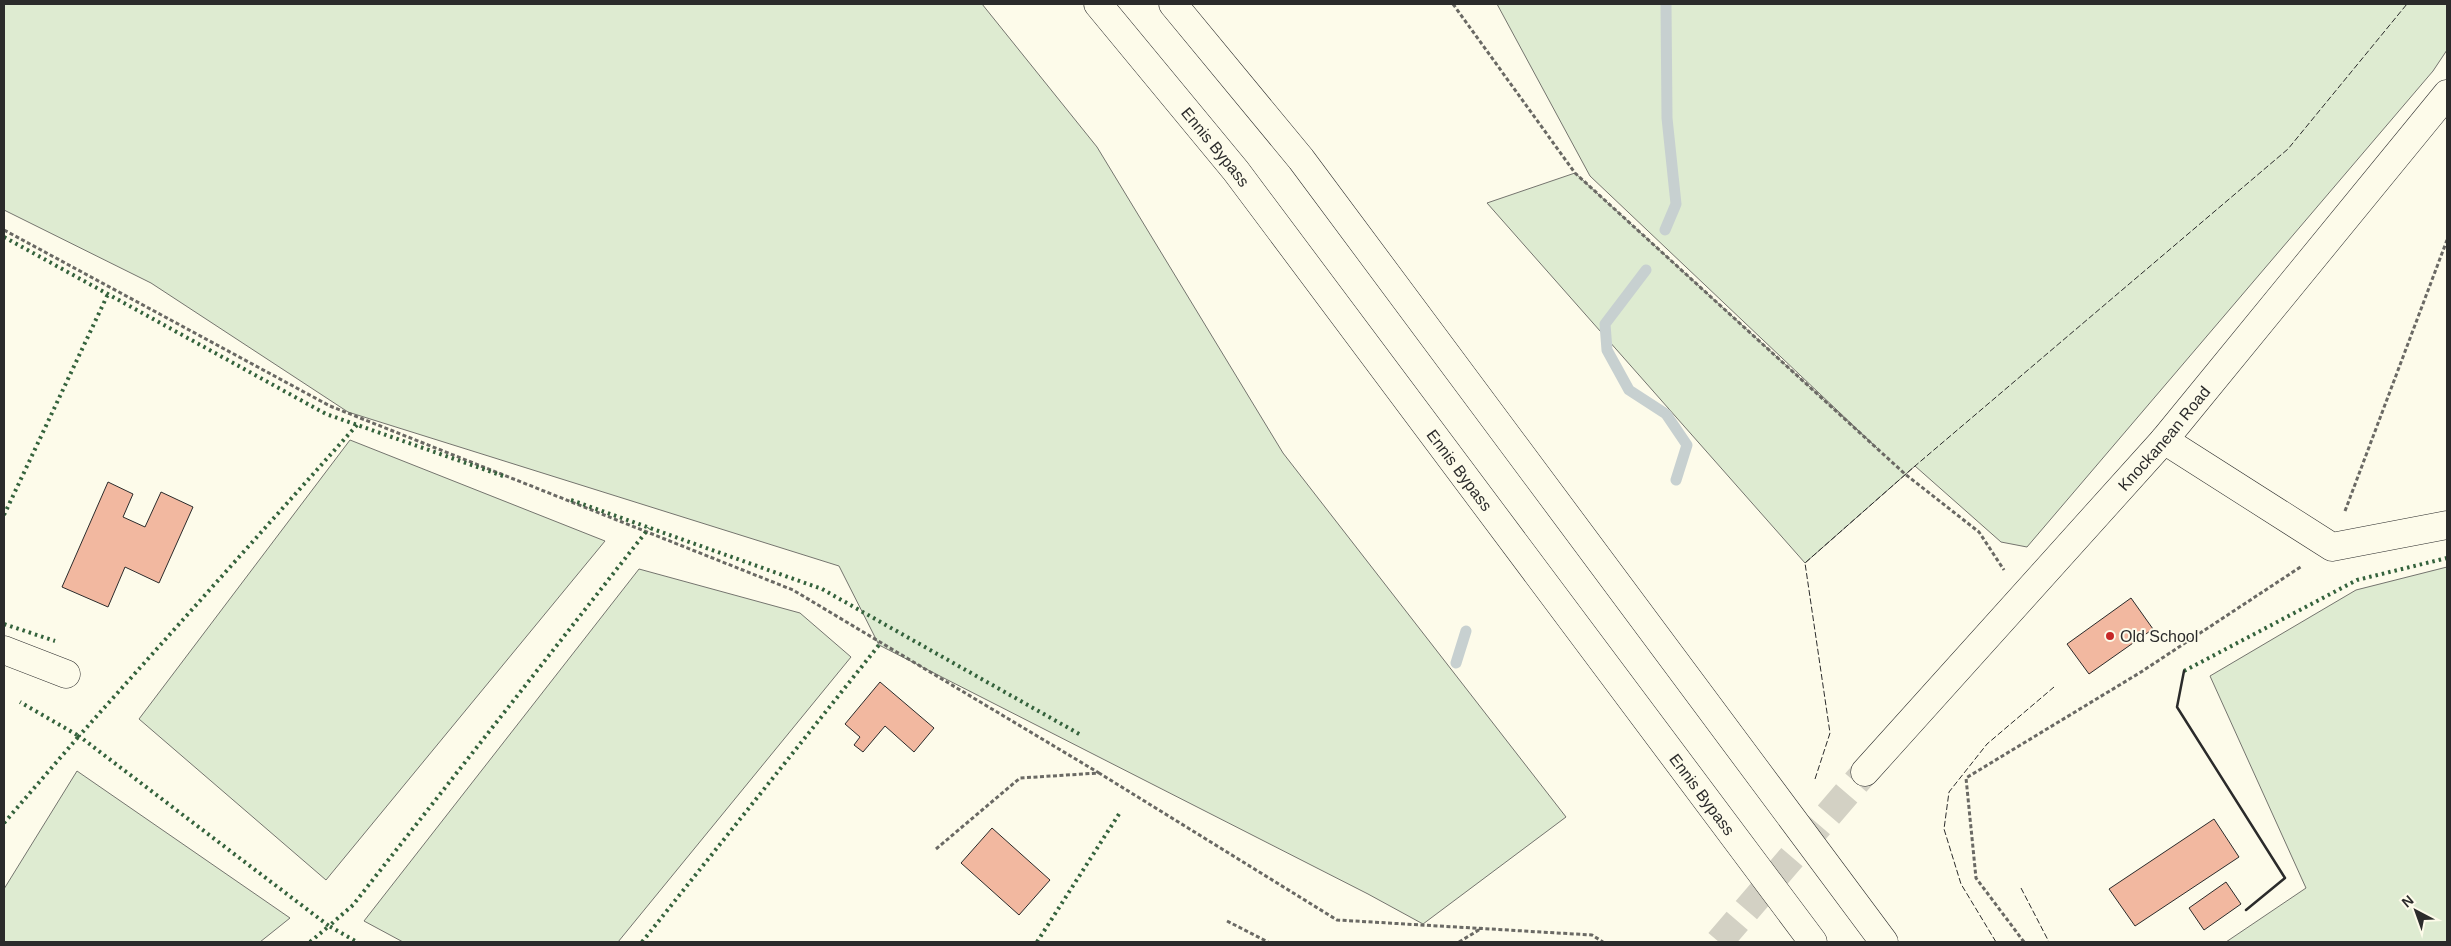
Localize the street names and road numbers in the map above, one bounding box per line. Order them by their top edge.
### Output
street label: Ennis Bypass [1178,104,1253,190]
street label: Knockanean Road [2114,383,2213,494]
street label: Ennis Bypass [1424,426,1496,514]
street label: Ennis Bypass [1667,750,1738,838]

